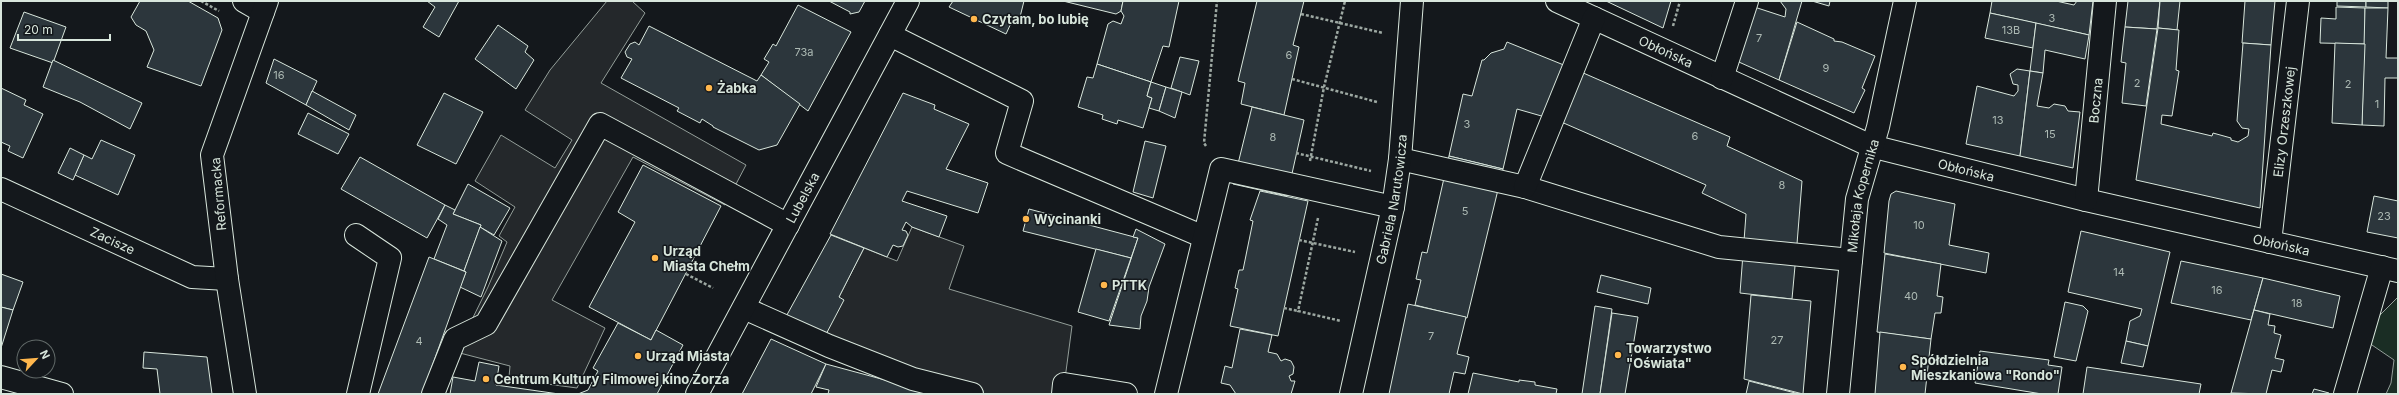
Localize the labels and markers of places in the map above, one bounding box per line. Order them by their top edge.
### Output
place label: Czytam, bo lubię [982,11,1089,27]
marker: Czytam, bo lubię [969,14,979,24]
place label: Żabka [717,80,756,96]
marker: Żabka [704,83,714,93]
place label: Wycinanki [1034,211,1101,227]
marker: Wycinanki [1021,214,1031,224]
place label: Urząd Miasta Chełm [663,243,750,274]
marker: Urząd Miasta Chełm [650,253,660,263]
place label: PTTK [1112,277,1148,293]
marker: PTTK [1099,280,1109,290]
place label: Towarzystwo "Oświata" [1626,340,1712,371]
place label: Urząd Miasta [646,348,730,364]
marker: Towarzystwo "Oświata" [1613,350,1623,360]
marker: Urząd Miasta [633,351,643,361]
place label: Spółdzielnia Mieszkaniowa "Rondo" [1911,352,2060,383]
marker: Spółdzielnia Mieszkaniowa "Rondo" [1898,362,1908,372]
place label: Centrum Kultury Filmowej kino Zorza [494,371,729,387]
marker: Centrum Kultury Filmowej kino Zorza [481,374,491,384]

